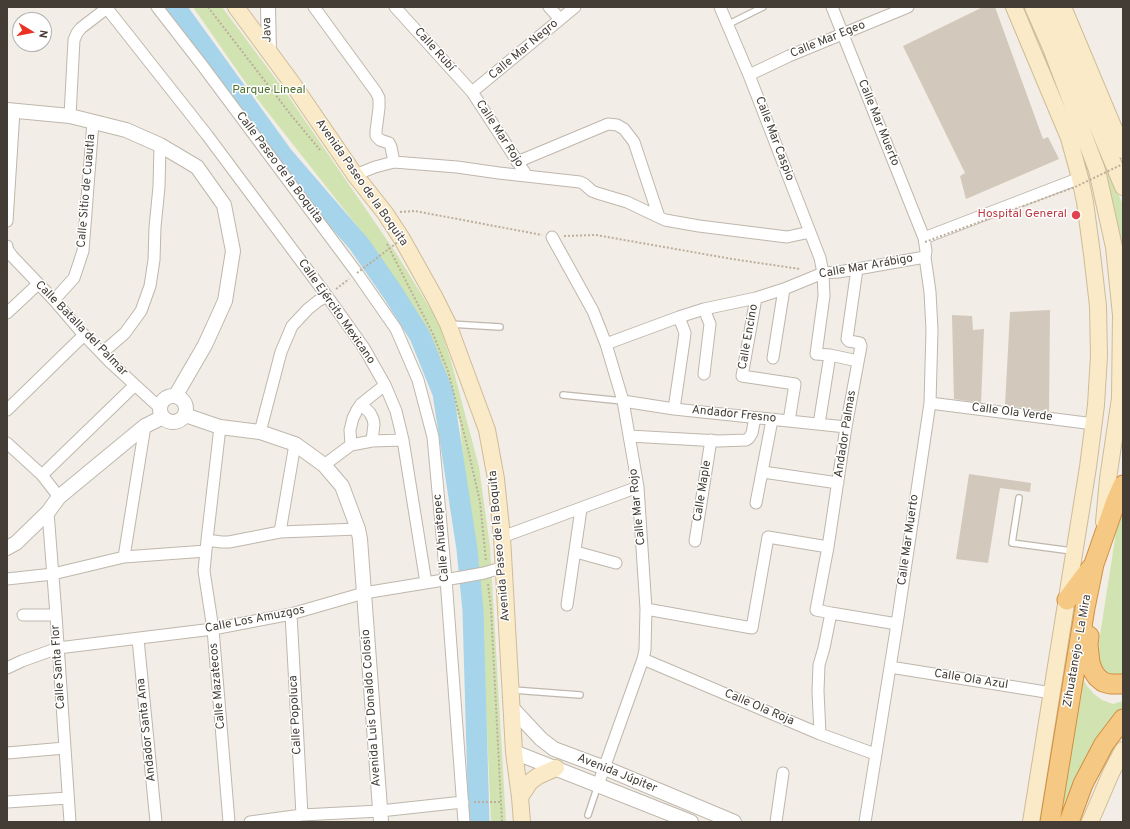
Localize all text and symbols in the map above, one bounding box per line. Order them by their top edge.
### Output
north arrow [12,12,52,52]
street label: Java [261,17,275,43]
street label: Calle Mar Negro [486,17,562,83]
street label: Calle Mar Egeo [788,18,868,62]
street label: Calle Rubí [411,25,457,75]
text: N [35,29,50,39]
street label: Calle Mar Muerto [854,78,902,168]
park label: Parque Lineal [232,84,306,98]
street label: Calle Mar Caspio [751,95,797,183]
street label: Calle Mar Rojo [472,98,526,170]
street label: Calle Paseo de la Boquita [233,110,325,226]
street label: Avenida Paseo de la Boquita [312,117,410,249]
street label: Calle Sitio de Cuautla [75,133,99,249]
place label: Hospital General [978,208,1067,222]
marker: Hospital General [1070,209,1082,221]
street label: Calle Mar Arábigo [818,252,914,282]
street label: Calle Ejército Mexicano [294,257,378,367]
street label: Calle Batalla del Palmar [32,278,130,380]
street label: Calle Encino [736,303,762,371]
street label: Andador Palmas [832,389,860,479]
street label: Calle Ola Verde [971,401,1053,425]
street label: Andador Fresno [691,403,777,427]
street label: Calle Maple [691,459,715,523]
street label: Calle Mar Rojo [627,468,649,546]
street label: Avenida Paseo de la Boquita [486,470,514,622]
street label: Calle Ahuatepec [431,493,453,583]
street label: Calle Mar Muerto [895,494,923,586]
street label: Zihuatanejo - La Mira [1061,593,1095,709]
street label: Calle Los Amuzgos [204,603,306,637]
street label: Calle Santa Flor [49,624,69,710]
street label: Avenida Luis Donaldo Colosio [359,629,385,787]
street label: Calle Mazatecos [207,642,229,730]
street label: Calle Ola Azul [933,667,1009,693]
street label: Calle Popoluca [287,675,305,755]
street label: Andador Santa Ana [134,677,160,783]
street label: Calle Ola Roja [722,687,796,729]
street label: Avenida Júpiter [575,751,659,797]

